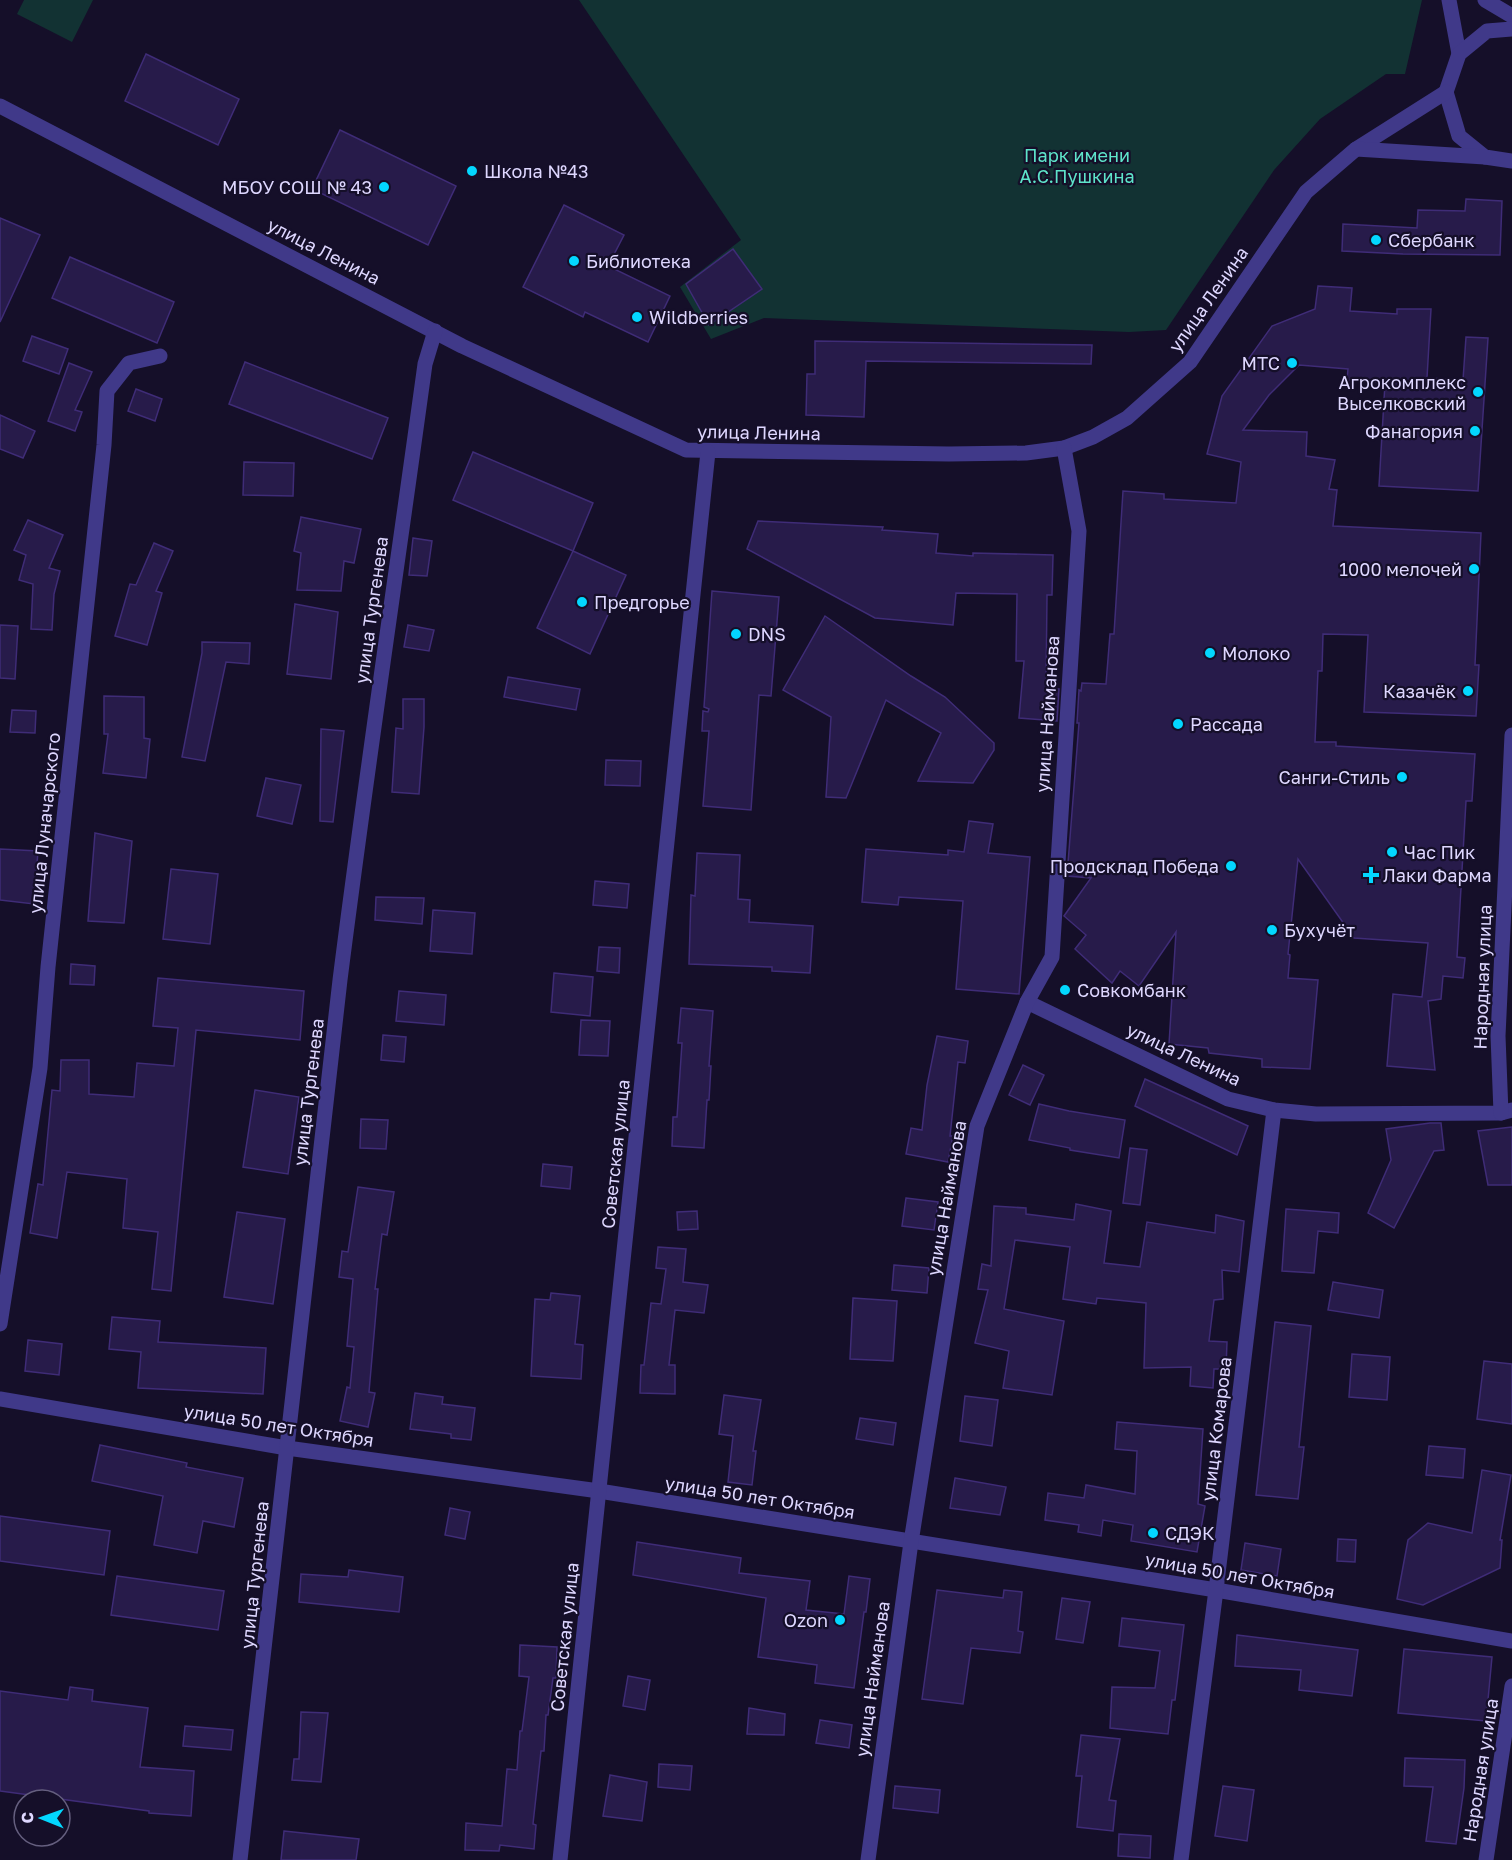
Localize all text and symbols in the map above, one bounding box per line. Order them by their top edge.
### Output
park label: Парк имени А.С.Пушкина [1019,144,1135,187]
place label: Школа №43 [484,160,589,182]
marker: Школа №43 [465,164,479,178]
place label: МБОУ СОШ № 43 [222,176,372,198]
marker: МБОУ СОШ № 43 [377,180,391,194]
street label: улица Ленина [264,213,384,289]
place label: Сбербанк [1388,229,1475,251]
marker: Сбербанк [1369,233,1383,247]
street label: улица Ленина [1164,242,1252,356]
place label: Библиотека [586,250,691,272]
marker: Библиотека [567,254,581,268]
place label: Wildberries [649,306,748,328]
marker: Wildberries [630,310,644,324]
place label: МТС [1241,352,1280,374]
marker: МТС [1285,356,1299,370]
place label: Агрокомплекс Выселковский [1337,371,1466,414]
marker: Агрокомплекс Выселковский [1471,385,1485,399]
street label: улица Ленина [697,420,821,444]
place label: Фанагория [1365,420,1463,442]
marker: Фанагория [1468,424,1482,438]
street label: улица Тургенева [350,535,392,685]
place label: 1000 мелочей [1339,558,1462,580]
marker: 1000 мелочей [1467,562,1481,576]
place label: Предгорье [594,591,690,613]
marker: Предгорье [575,595,589,609]
place label: DNS [748,623,786,645]
marker: DNS [729,627,743,641]
street label: улица Найманова [1031,635,1063,793]
place label: Молоко [1222,642,1290,664]
marker: Молоко [1203,646,1217,660]
place label: Казачёк [1383,680,1456,702]
marker: Казачёк [1461,684,1475,698]
place label: Рассада [1190,713,1263,735]
marker: Рассада [1171,717,1185,731]
street label: улица Луначарского [24,731,64,915]
place label: Санги-Стиль [1278,766,1390,788]
marker: Санги-Стиль [1395,770,1409,784]
place label: Час Пик [1404,841,1475,863]
marker: Час Пик [1385,845,1399,859]
place label: Продсклад Победа [1050,855,1219,877]
marker: Продсклад Победа [1224,859,1238,873]
place label: Лаки Фарма [1383,864,1492,886]
marker: Лаки Фарма [1364,868,1378,882]
street label: Народная улица [1468,904,1496,1050]
place label: Бухучёт [1284,919,1355,941]
marker: Бухучёт [1265,923,1279,937]
place label: Совкомбанк [1077,979,1186,1001]
marker: Совкомбанк [1058,983,1072,997]
street label: улица Тургенева [288,1017,328,1167]
street label: улица Ленина [1123,1018,1245,1090]
street label: Советская улица [596,1078,634,1230]
street label: улица Найманова [922,1119,970,1277]
street label: улица Комарова [1196,1355,1236,1503]
street label: улица 50 лет Октября [182,1399,376,1451]
street label: улица 50 лет Октября [663,1471,857,1523]
street label: улица Тургенева [235,1500,273,1650]
place label: СДЭК [1165,1522,1215,1544]
marker: СДЭК [1146,1526,1160,1540]
street label: улица 50 лет Октября [1144,1547,1336,1603]
street label: Советская улица [545,1561,583,1713]
street label: улица Найманова [850,1600,894,1758]
place label: Ozon [784,1609,828,1631]
marker: Ozon [833,1613,847,1627]
street label: Народная улица [1458,1697,1502,1843]
north arrow [12,1788,72,1848]
text: С [17,1812,37,1824]

